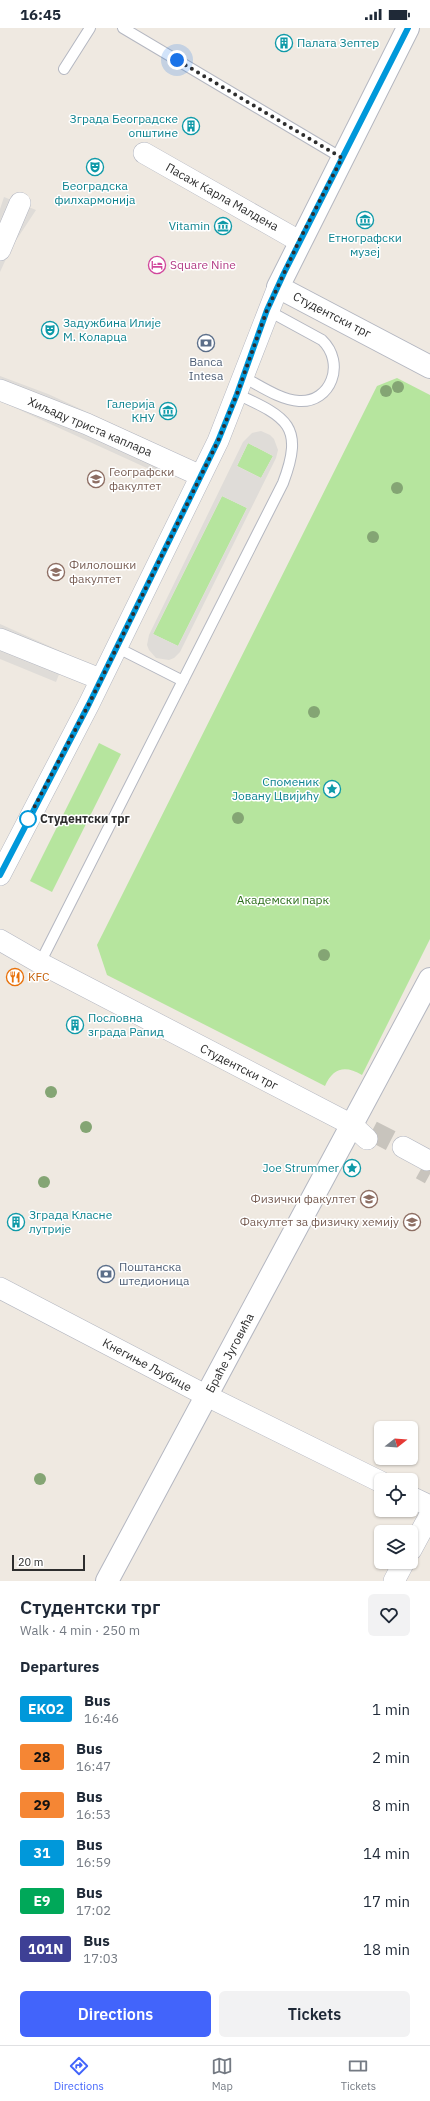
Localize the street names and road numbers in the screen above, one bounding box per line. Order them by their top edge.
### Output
street label: Пасаж Карла Малдена [163,159,282,234]
street label: Студентски трг [291,288,374,341]
street label: Хиљаду триста каплара [26,394,155,460]
street label: Студентски трг [198,1040,281,1093]
street label: Браће Југовића [202,1310,257,1395]
street label: Кнегиње Љубице [100,1335,195,1395]

